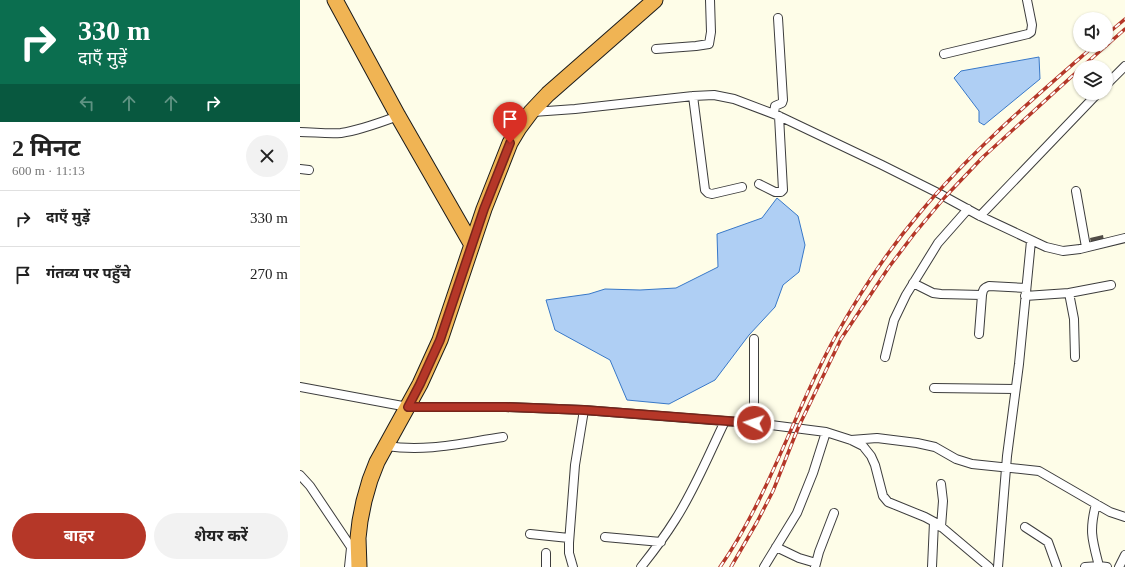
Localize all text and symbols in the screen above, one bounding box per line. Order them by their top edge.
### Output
map controls [1073,12,1113,100]
button: sound [1073,12,1113,52]
text: 330 m [78,15,150,46]
icon: right [12,16,64,68]
text: दाएँ मुड़ें [78,48,127,68]
button: layers [1073,60,1113,100]
icon: left [76,92,98,114]
icon: ahead [118,92,140,114]
icon: ahead [160,92,182,114]
icon: right [202,92,224,114]
pin [493,102,527,143]
icon: arrive [499,108,521,130]
text: 2 मिनट [12,135,80,161]
button: close [246,135,288,177]
text: 600 m · 11:13 [12,163,85,178]
icon: right [12,208,34,230]
text: दाएँ मुड़ें [46,209,90,225]
text: 330 m [250,210,288,226]
icon: arrive [12,264,34,286]
text: गंतव्य पर पहुँचे [46,265,131,281]
text: 270 m [250,266,288,282]
position arrow [733,402,775,444]
button: बाहर [12,513,146,559]
button: शेयर करें [154,513,288,559]

